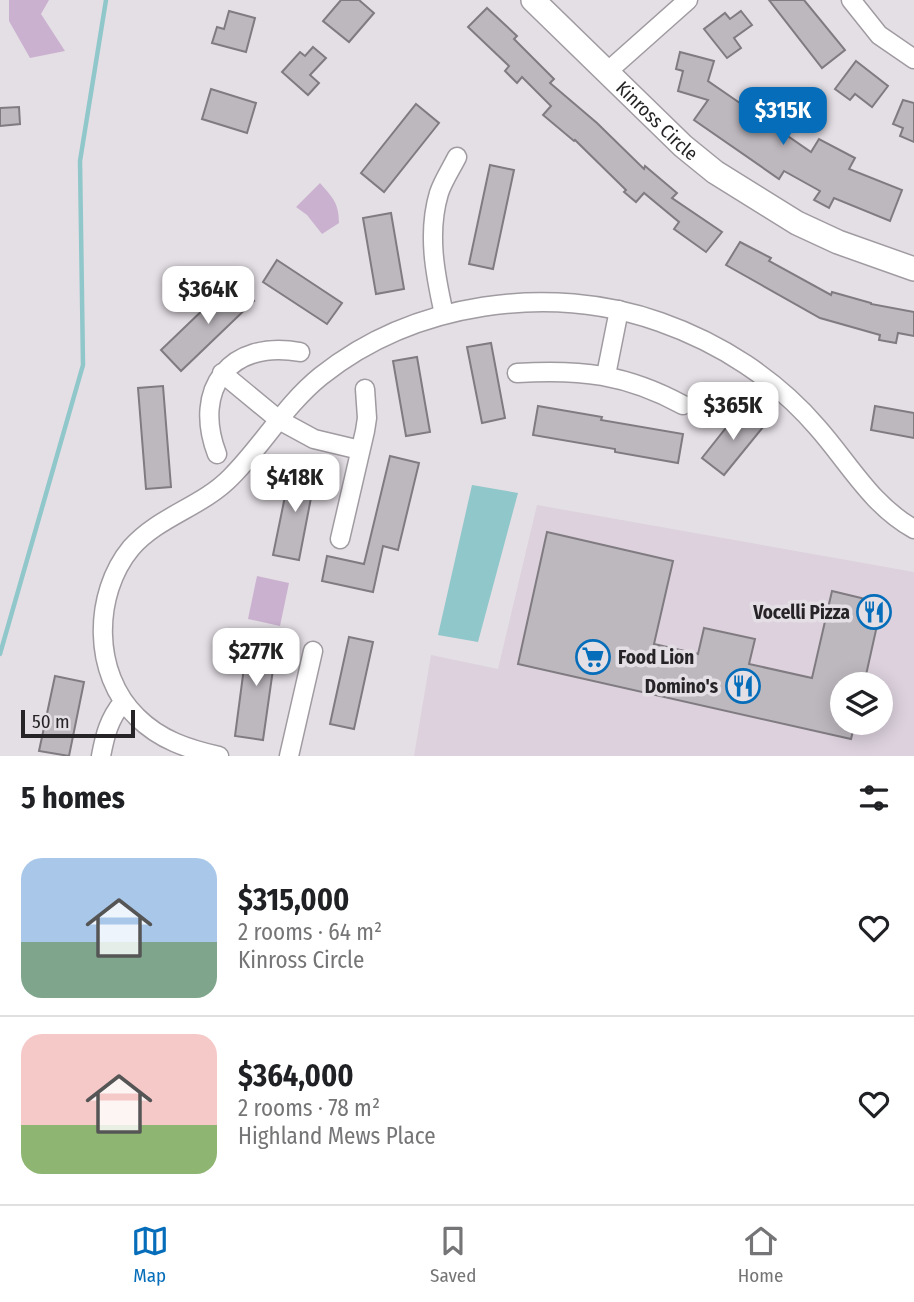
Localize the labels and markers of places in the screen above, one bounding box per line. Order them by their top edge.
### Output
pin: $315K [734,88,832,147]
pin: $364K [159,266,257,326]
pin: $365K [684,382,782,442]
pin: $418K [246,454,344,514]
restaurant icon: Vocelli Pizza [855,593,893,631]
place label: Vocelli Pizza [752,601,850,624]
pin: $277K [207,628,305,688]
supermarket icon: Food Lion [574,638,612,676]
place label: Food Lion [618,646,694,669]
restaurant icon: Domino's [724,667,762,705]
place label: Domino's [645,675,719,698]

